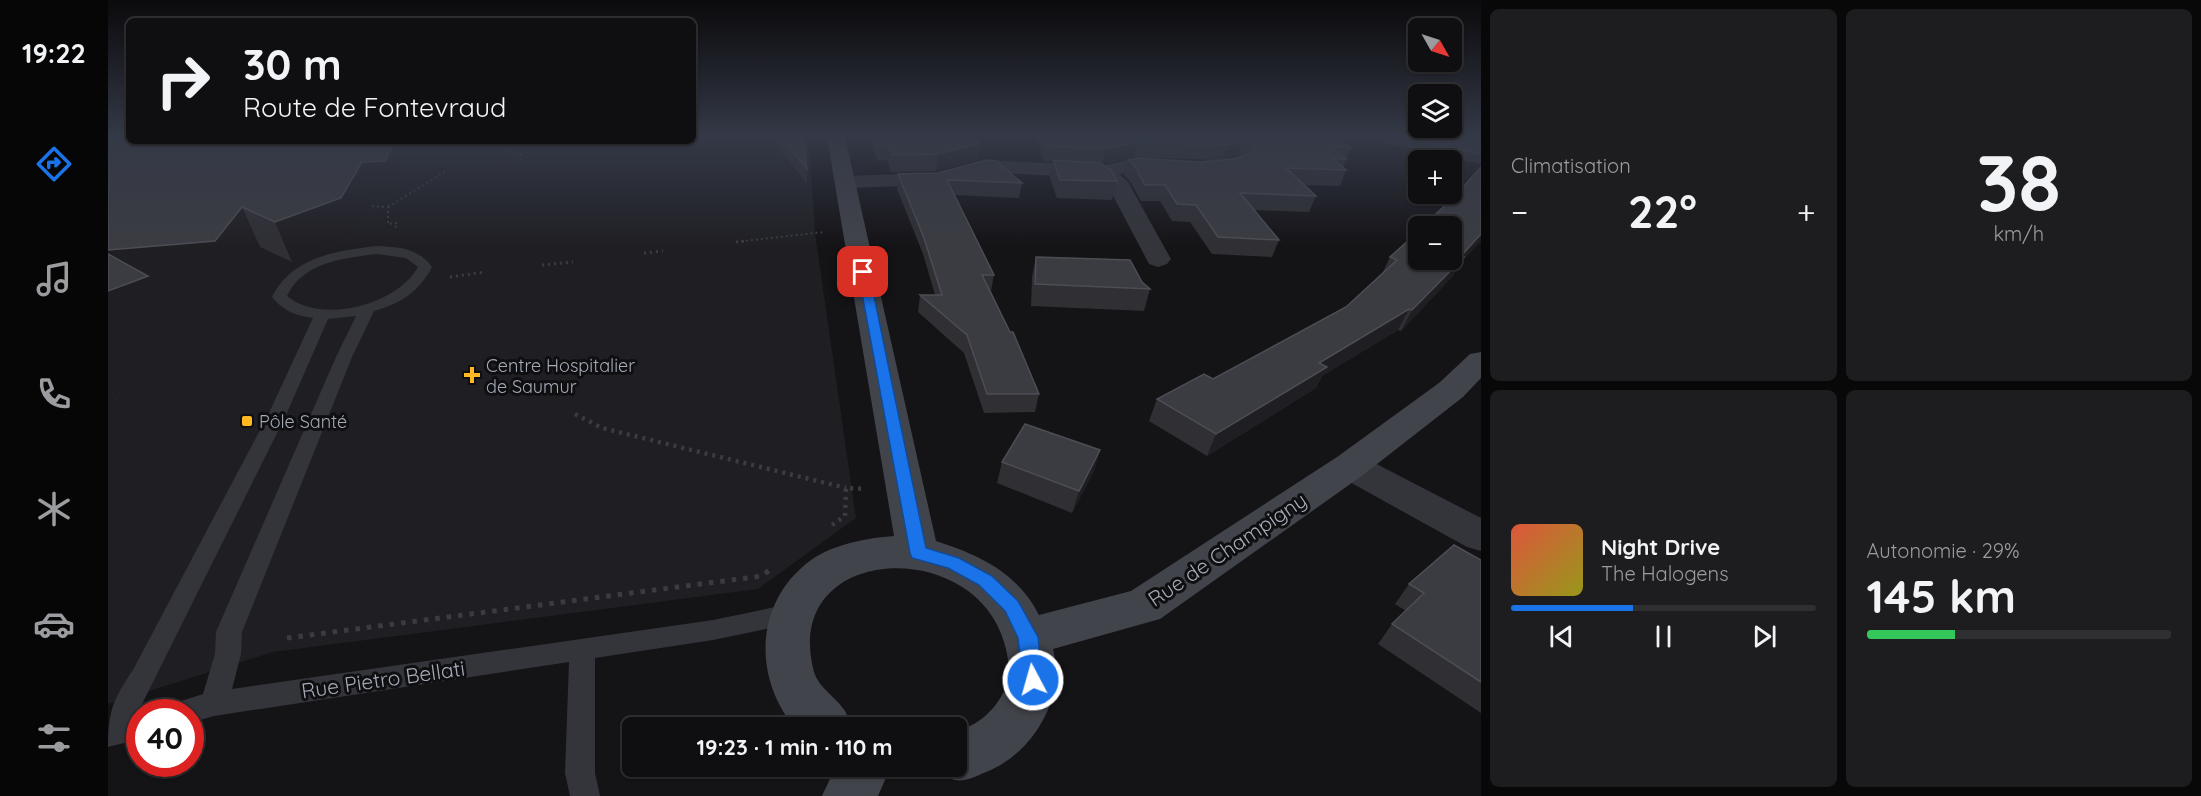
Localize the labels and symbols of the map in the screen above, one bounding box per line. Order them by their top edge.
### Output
north arrow [1408,18,1462,72]
pin [837,246,888,297]
place label: Centre Hospitalier de Saumur [486,354,635,398]
marker: Centre Hospitalier de Saumur [463,366,481,384]
place label: Pôle Santé [259,410,347,433]
marker: Pôle Santé [240,414,254,428]
street label: Rue de Champigny [1143,486,1311,612]
position arrow [1001,648,1065,712]
street label: Rue Pietro Bellati [300,655,466,703]
speed limit sign: 40 [126,699,204,777]

